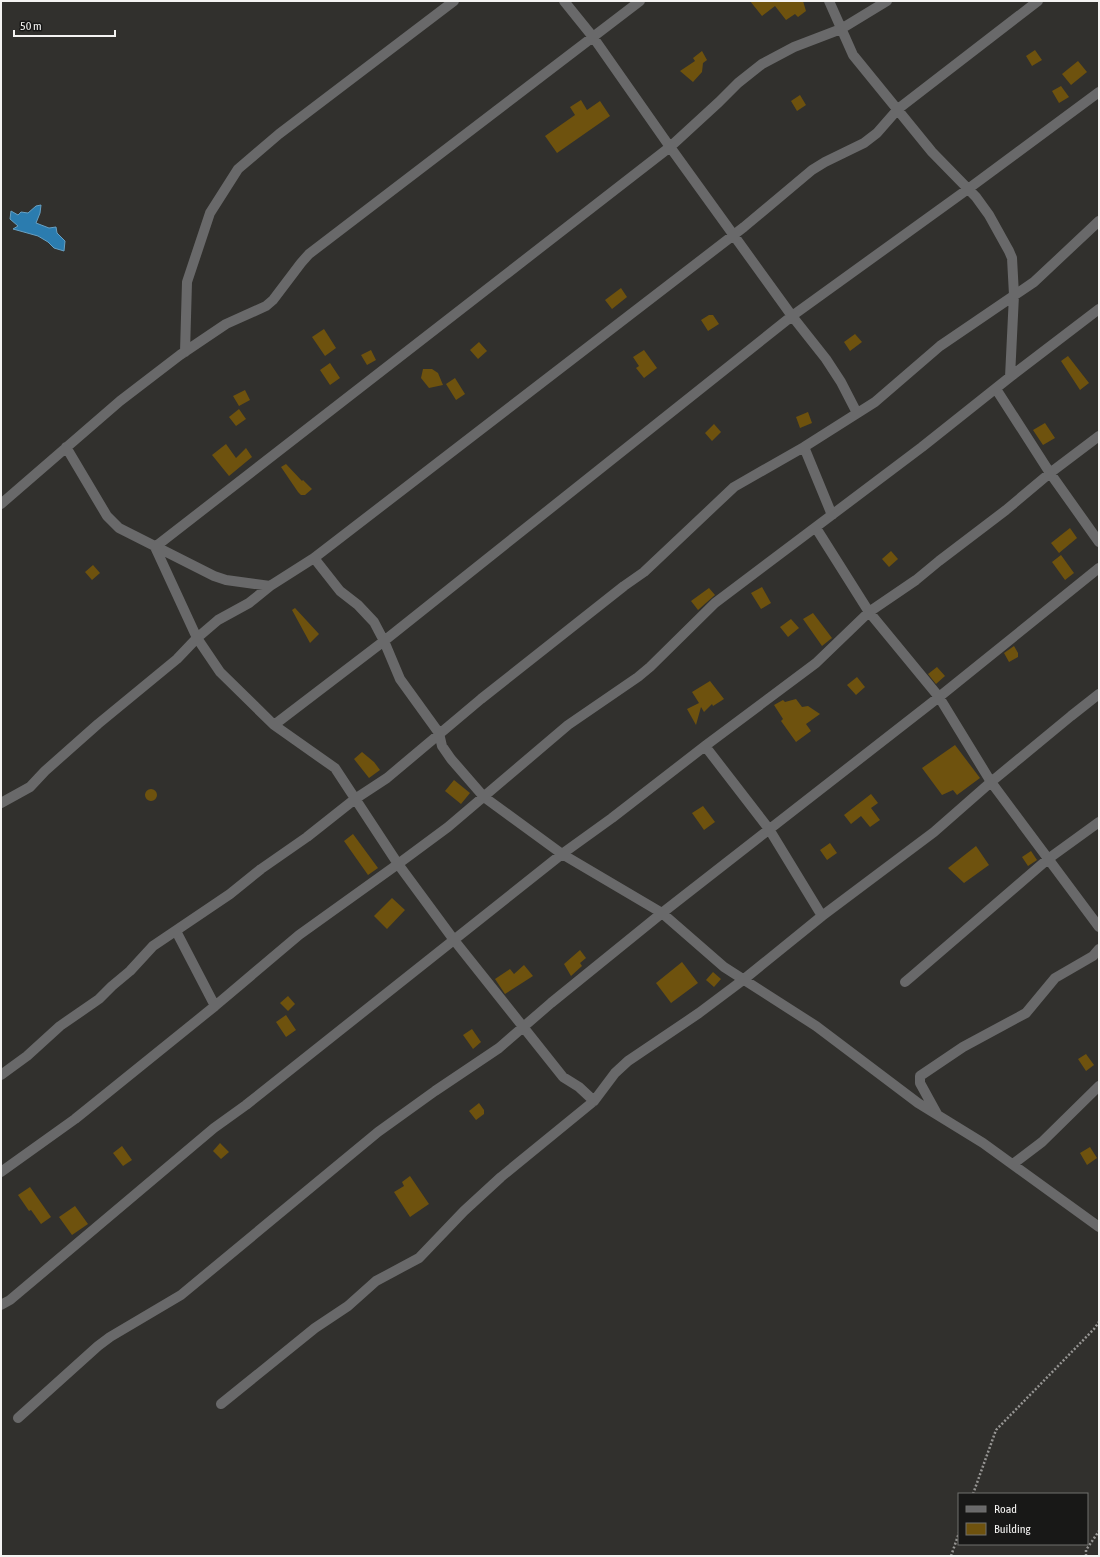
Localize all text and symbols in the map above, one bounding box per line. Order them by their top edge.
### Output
scale bar [14,12,115,38]
text: 50 m [20,19,42,33]
legend [958,1493,1088,1545]
text: Road [994,1502,1017,1516]
text: Building [994,1522,1032,1536]

